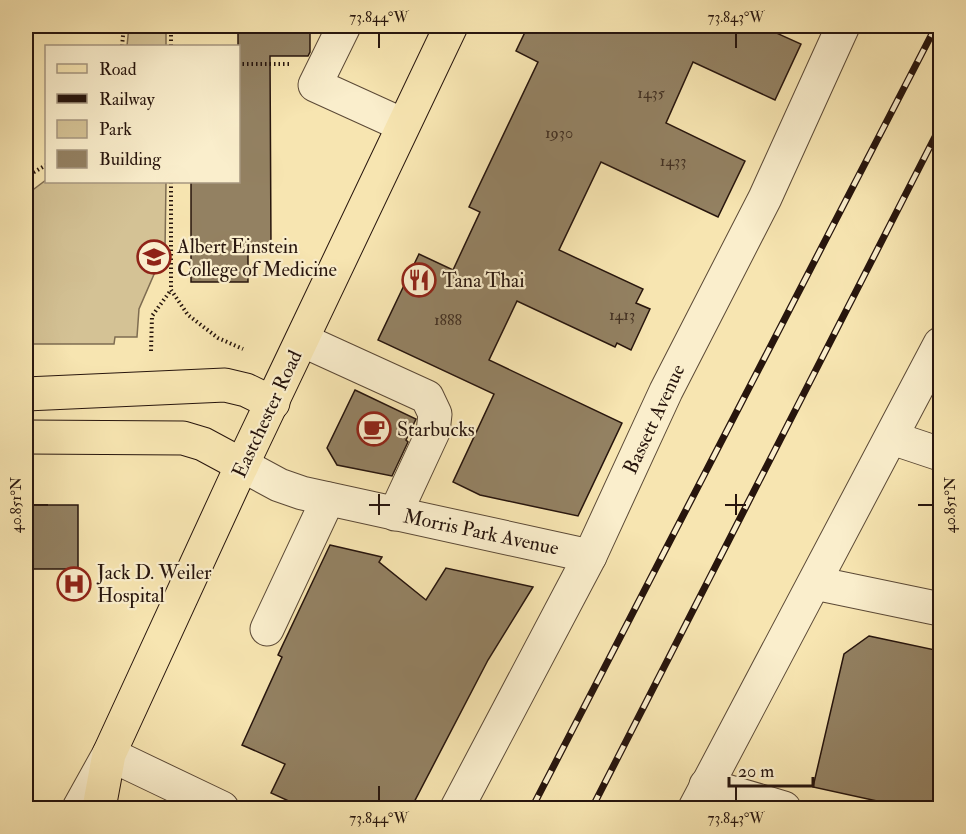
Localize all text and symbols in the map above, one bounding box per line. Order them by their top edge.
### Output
text: 73.844°W [349,8,409,27]
text: 73.843°W [708,8,765,27]
legend [45,45,240,183]
text: Road [99,58,137,81]
house number: 1435 [637,83,665,103]
text: Railway [99,88,156,111]
text: Park [99,118,132,141]
house number: 1930 [545,123,573,143]
text: Building [99,148,162,171]
house number: 1433 [660,151,686,171]
place label: Albert Einstein College of Medicine [176,234,337,282]
school or university icon: Albert Einstein College of Medicine [136,239,172,275]
restaurant icon: Tana Thai [401,262,437,298]
place label: Tana Thai [442,268,524,293]
house number: 1413 [609,305,635,325]
house number: 1888 [434,310,463,330]
street label: Eastchester Road [227,346,308,482]
street label: Bassett Avenue [618,360,690,478]
cafe icon: Starbucks [356,411,392,447]
place label: Starbucks [397,417,475,442]
text: 40.851°N [7,476,26,533]
text: 40.851°N [941,476,960,533]
street label: Morris Park Avenue [401,503,561,561]
place label: Jack D. Weiler Hospital [96,560,212,609]
hospital icon: Jack D. Weiler Hospital [56,566,92,602]
scale bar [729,750,813,788]
text: 20 m [738,760,774,783]
text: 73.844°W [349,809,409,828]
text: 73.843°W [708,809,765,828]

